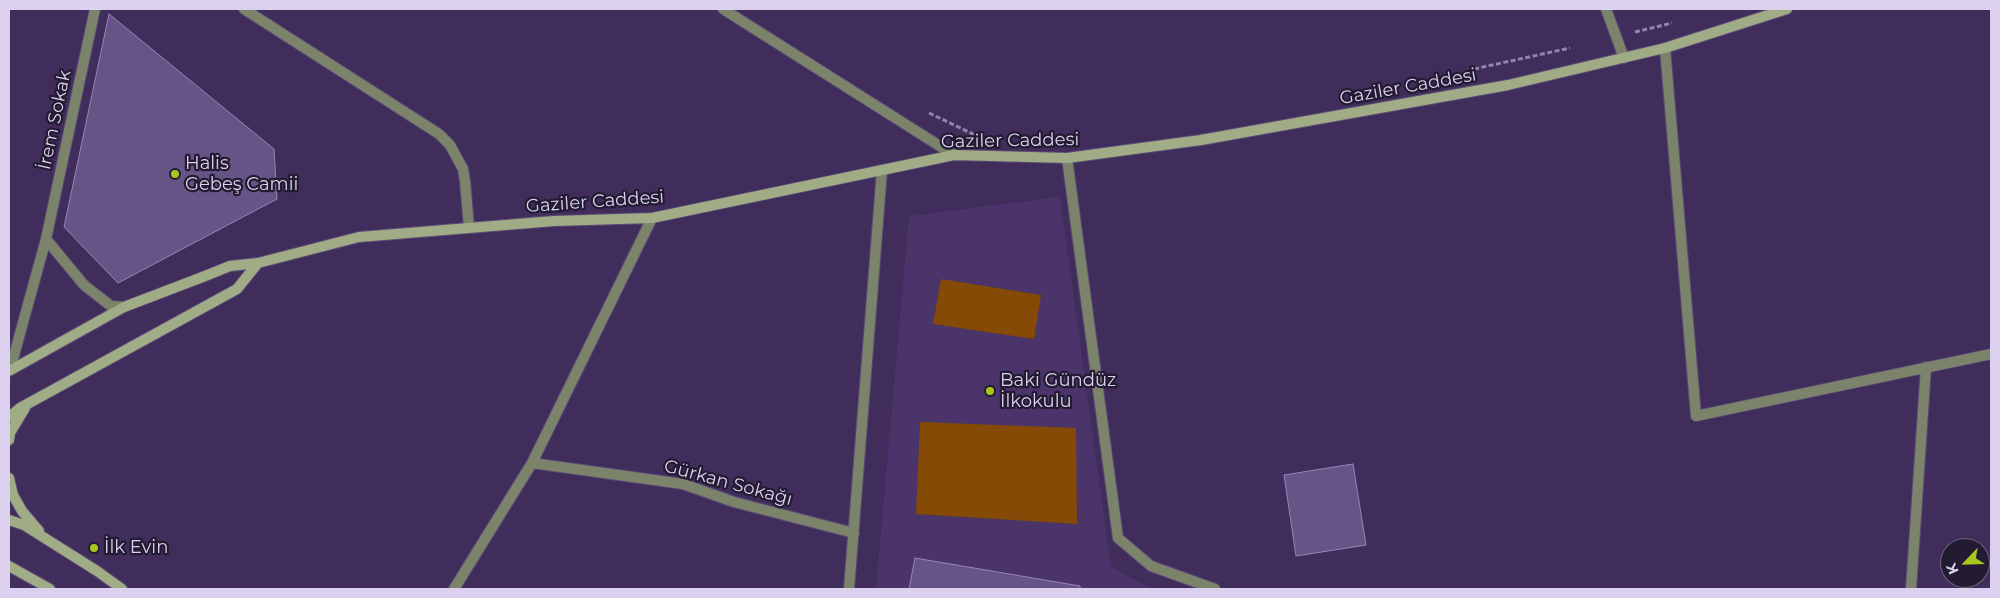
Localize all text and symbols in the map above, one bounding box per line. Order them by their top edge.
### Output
street label: Gaziler Caddesi [1338,64,1478,110]
street label: İrem Sokak [34,68,76,172]
street label: Gaziler Caddesi [941,129,1079,153]
place label: Halis Gebeş Camii [185,153,298,195]
marker: Halis Gebeş Camii [169,168,181,180]
street label: Gaziler Caddesi [525,186,665,218]
place label: Baki Gündüz İlkokulu [1000,370,1116,412]
marker: Baki Gündüz İlkokulu [984,385,996,397]
street label: Gürkan Sokağı [661,455,795,511]
place label: İlk Evin [104,537,168,559]
north arrow [1940,538,1990,588]
marker: İlk Evin [88,542,100,554]
text: K [1942,560,1963,577]

